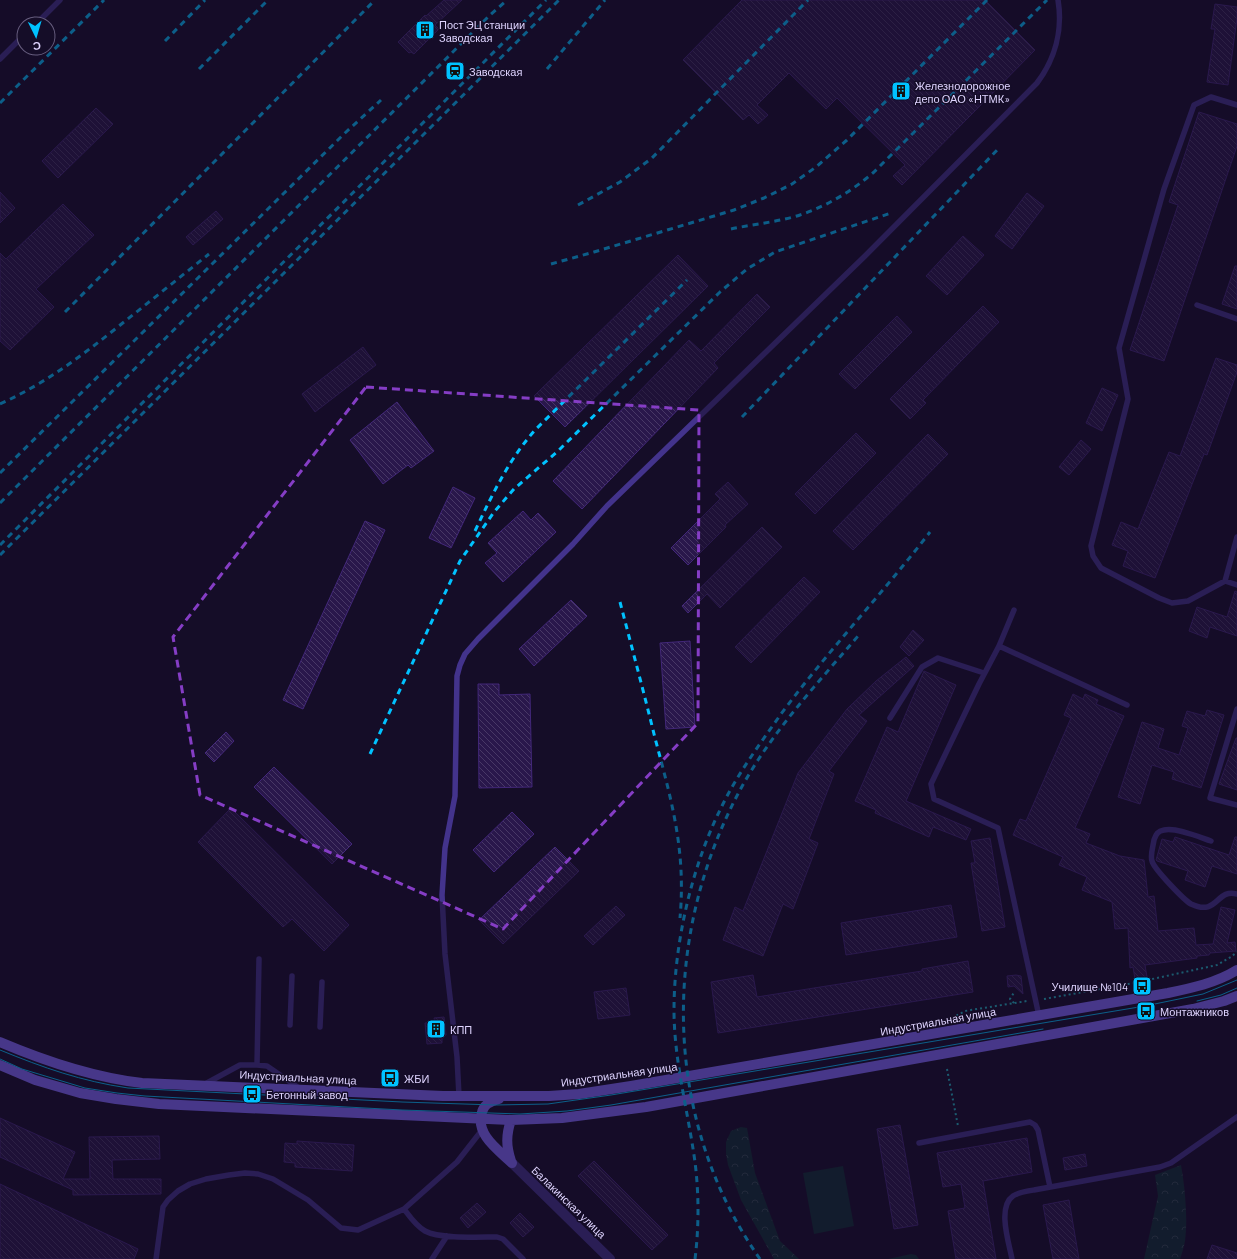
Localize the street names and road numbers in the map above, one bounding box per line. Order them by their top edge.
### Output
street label: Индустриальная улица [879,1004,998,1038]
street label: Индустриальная улица [560,1059,679,1089]
street label: Индустриальная улица [239,1067,358,1087]
street label: Балакинская улица [529,1163,609,1241]

